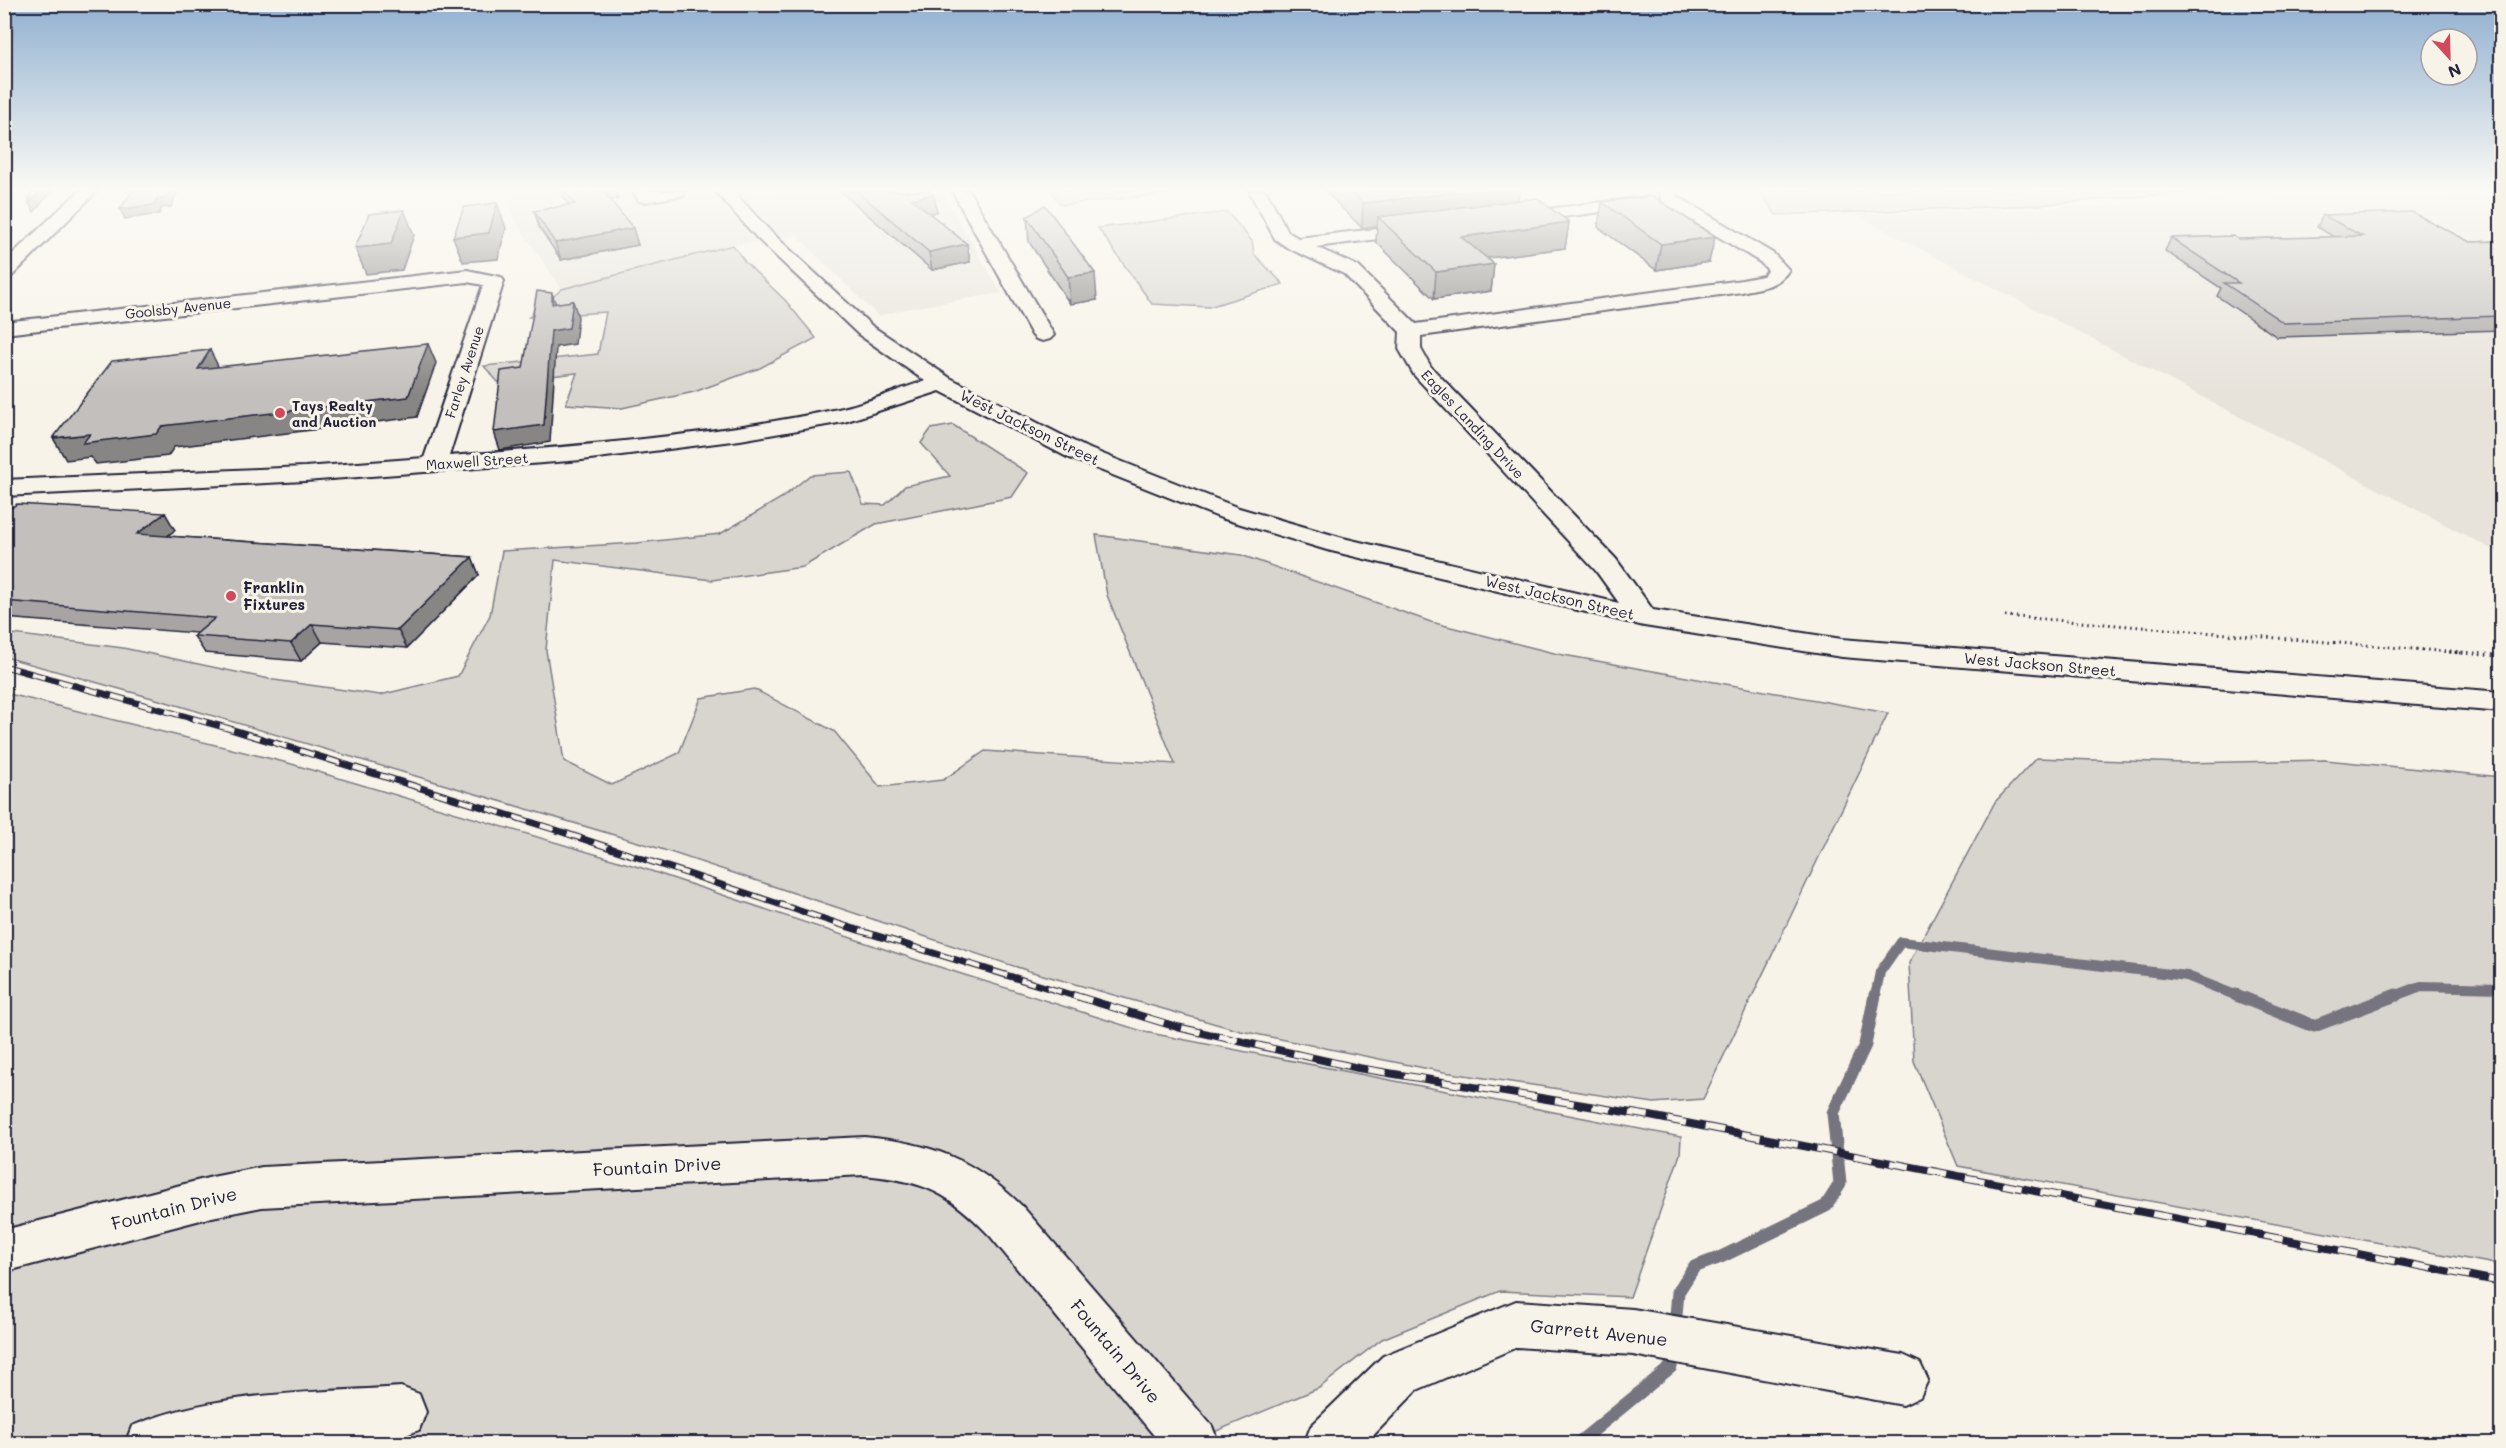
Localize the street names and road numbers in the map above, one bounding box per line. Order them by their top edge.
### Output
street label: Goolsby Avenue [124,293,232,323]
street label: Farley Avenue [440,323,488,421]
street label: Eagles Landing Drive [1417,365,1529,483]
street label: West Jackson Street [957,385,1103,469]
street label: Maxwell Street [425,448,529,474]
street label: West Jackson Street [1483,570,1637,624]
street label: West Jackson Street [1963,647,2117,681]
street label: Fountain Drive [592,1151,722,1181]
street label: Fountain Drive [109,1181,239,1235]
street label: Fountain Drive [1066,1294,1166,1408]
street label: Garrett Avenue [1529,1313,1669,1351]

